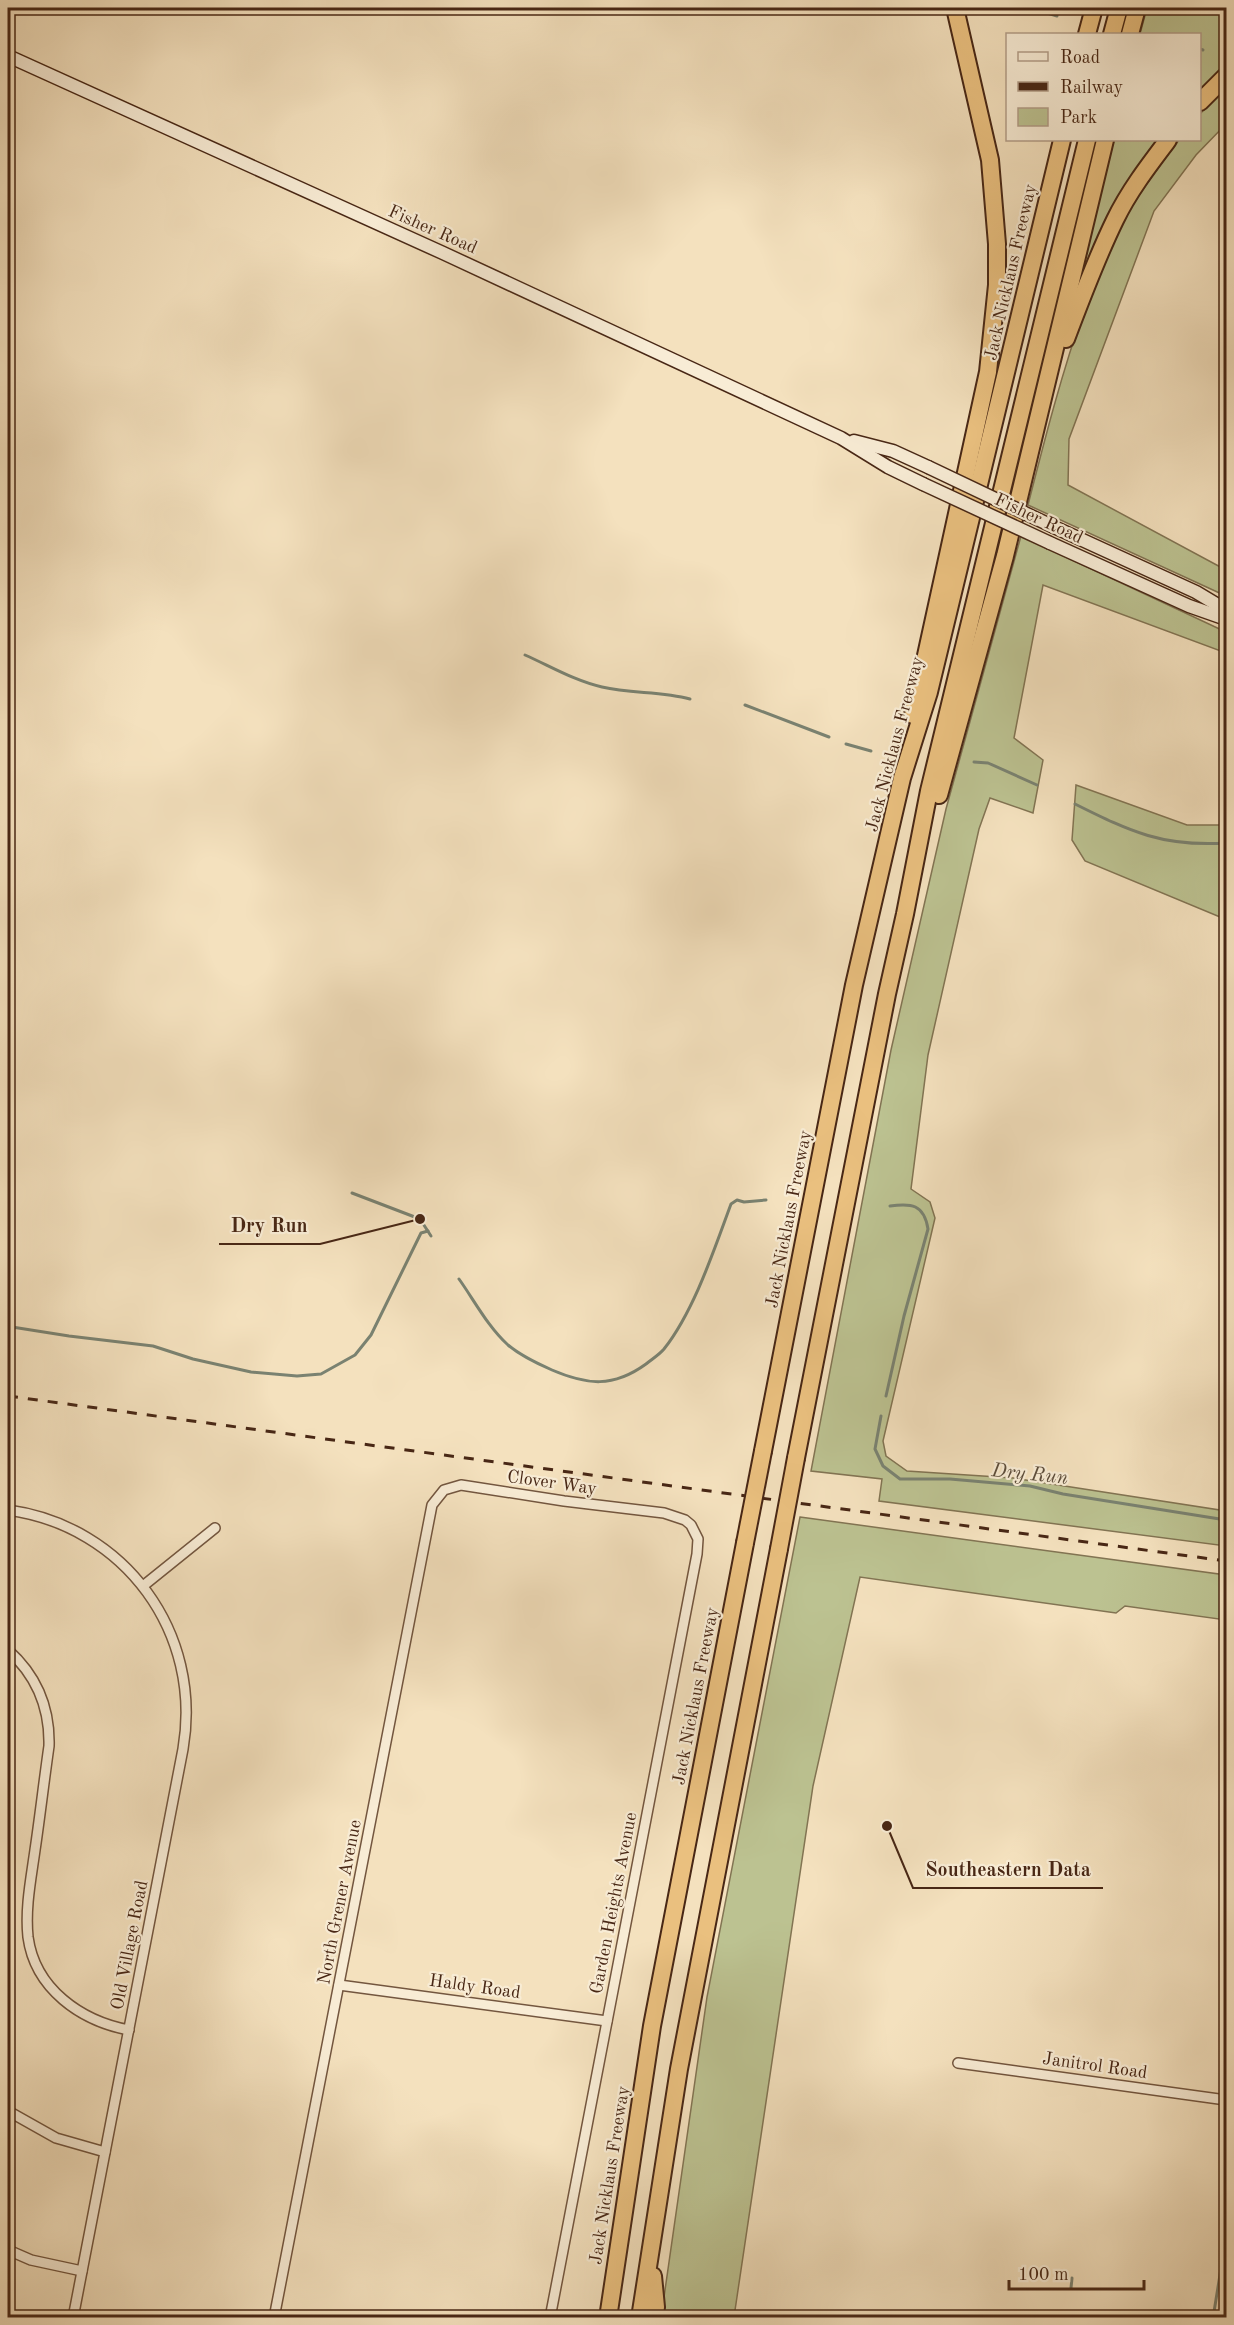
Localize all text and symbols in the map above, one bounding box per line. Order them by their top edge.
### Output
legend [1006,33,1201,141]
text: Road [1060,49,1100,67]
text: Railway [1060,79,1123,97]
text: Park [1060,109,1097,127]
street label: Jack Nicklaus Freeway [982,182,1040,362]
street label: Fisher Road [385,202,480,258]
street label: Fisher Road [992,491,1086,547]
street label: Jack Nicklaus Freeway [863,654,927,834]
street label: Jack Nicklaus Freeway [763,1128,815,1310]
callout: Dry Run [219,1206,320,1244]
text: Dry Run [230,1217,308,1237]
water label: Dry Run [990,1461,1069,1489]
street label: Clover Way [506,1468,598,1498]
street label: Jack Nicklaus Freeway [670,1605,722,1787]
street label: Garden Heights Avenue [588,1811,640,1996]
street label: North Grener Avenue [315,1818,365,1986]
callout: Southeastern Data [913,1850,1103,1888]
text: Southeastern Data [925,1861,1091,1881]
street label: Old Village Road [109,1879,151,2012]
street label: Haldy Road [428,1972,522,2002]
street label: Janitrol Road [1041,2050,1149,2082]
street label: Jack Nicklaus Freeway [587,2084,633,2266]
scale bar [1009,2253,1144,2291]
text: 100 m [1018,2266,1069,2284]

